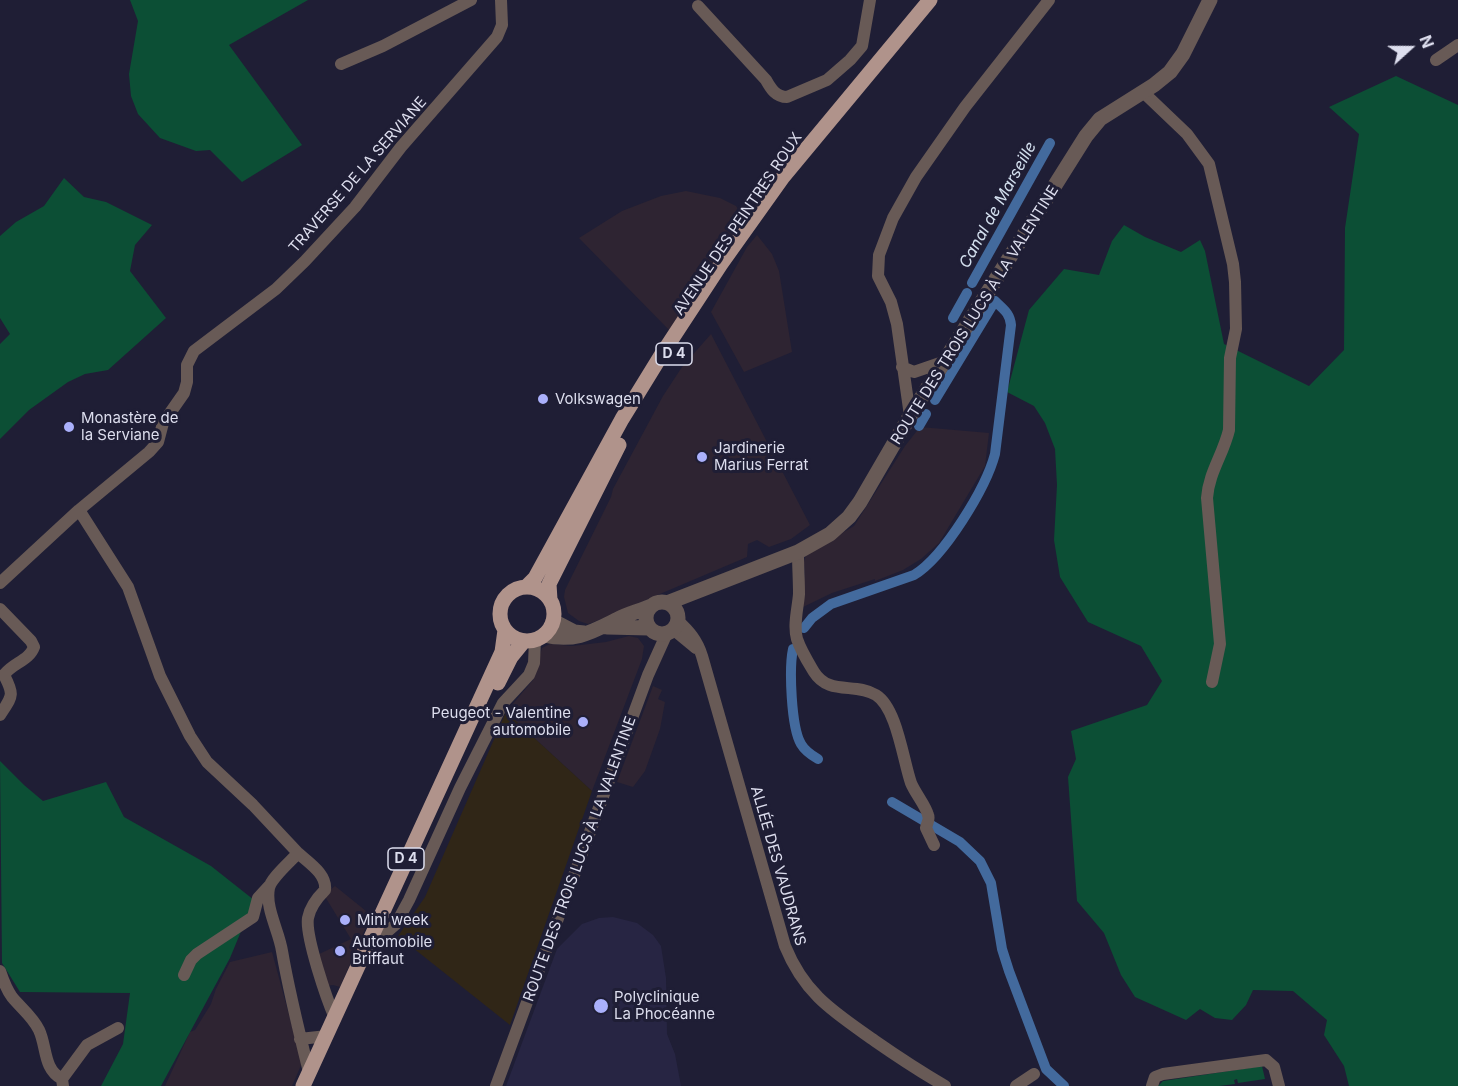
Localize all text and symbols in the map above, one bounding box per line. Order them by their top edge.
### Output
north arrow [1380,18,1440,78]
text: N [1415,32,1438,51]
street label: TRAVERSE DE LA SERVIANE [285,93,431,257]
street label: AVENUE DES PEINTRES ROUX [670,129,806,319]
water label: Canal de Marseille [955,138,1041,272]
street label: ROUTE DES TROIS LUCS À LA VALENTINE [887,182,1063,448]
road number: D 4 [656,343,692,365]
place label: Volkswagen [555,390,641,408]
marker: Volkswagen [536,392,550,406]
place label: Monastère de la Serviane [81,409,179,444]
marker: Monastère de la Serviane [62,420,76,434]
place label: Jardinerie Marius Ferrat [714,439,808,474]
marker: Jardinerie Marius Ferrat [695,450,709,464]
place label: Peugeot - Valentine automobile [431,704,571,739]
street label: ROUTE DES TROIS LUCS À LA VALENTINE [520,714,640,1004]
marker: Peugeot - Valentine automobile [576,715,590,729]
street label: ALLÉE DES VAUDRANS [747,784,809,948]
road number: D 4 [388,848,424,870]
place label: Mini week [357,911,429,929]
marker: Mini week [338,913,352,927]
place label: Automobile Briffaut [352,933,432,968]
marker: Automobile Briffaut [333,944,347,958]
place label: Polyclinique La Phocéanne [614,988,715,1023]
marker: Polyclinique La Phocéanne [592,997,610,1015]

